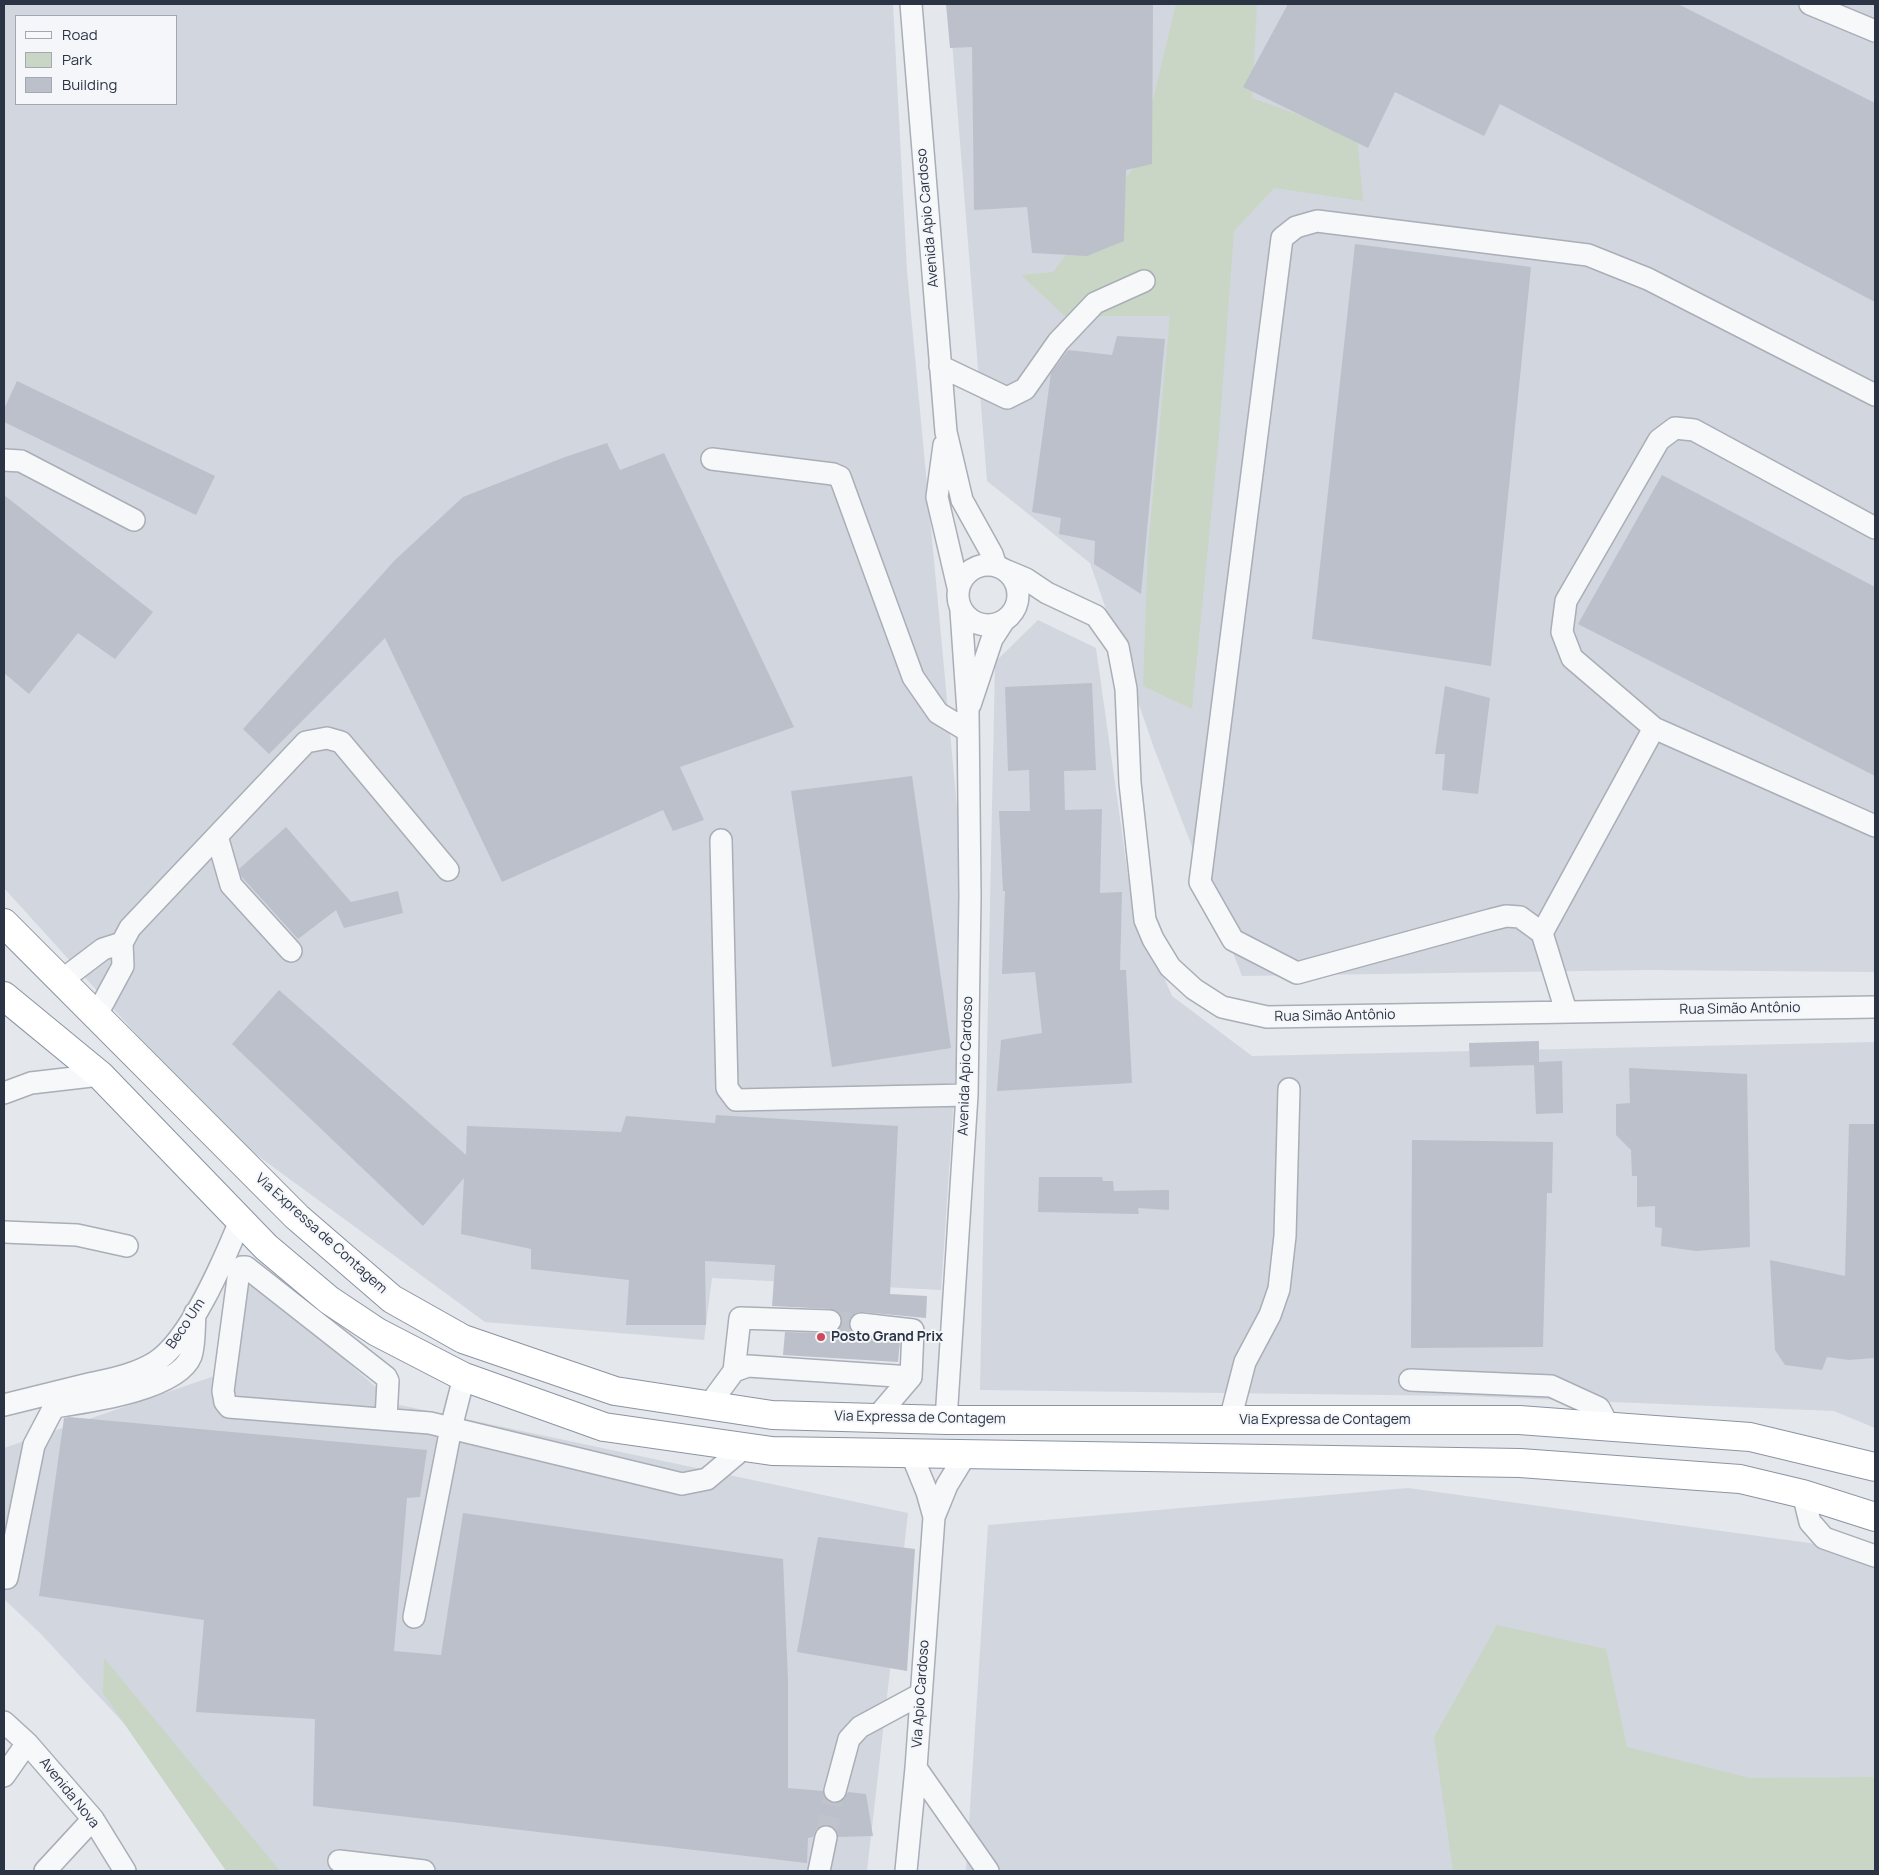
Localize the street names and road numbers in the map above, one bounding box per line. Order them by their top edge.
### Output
street label: Avenida Apio Cardoso [914,148,942,288]
street label: Avenida Apio Cardoso [955,996,977,1136]
street label: Rua Simão Antônio [1679,1000,1801,1018]
street label: Rua Simão Antônio [1274,1007,1396,1025]
street label: Via Expressa de Contagem [252,1170,390,1298]
street label: Beco Um [163,1296,209,1352]
street label: Via Expressa de Contagem [834,1408,1006,1428]
street label: Via Expressa de Contagem [1239,1412,1411,1428]
street label: Via Apio Cardoso [909,1639,933,1749]
street label: Avenida Nova [36,1754,102,1832]

